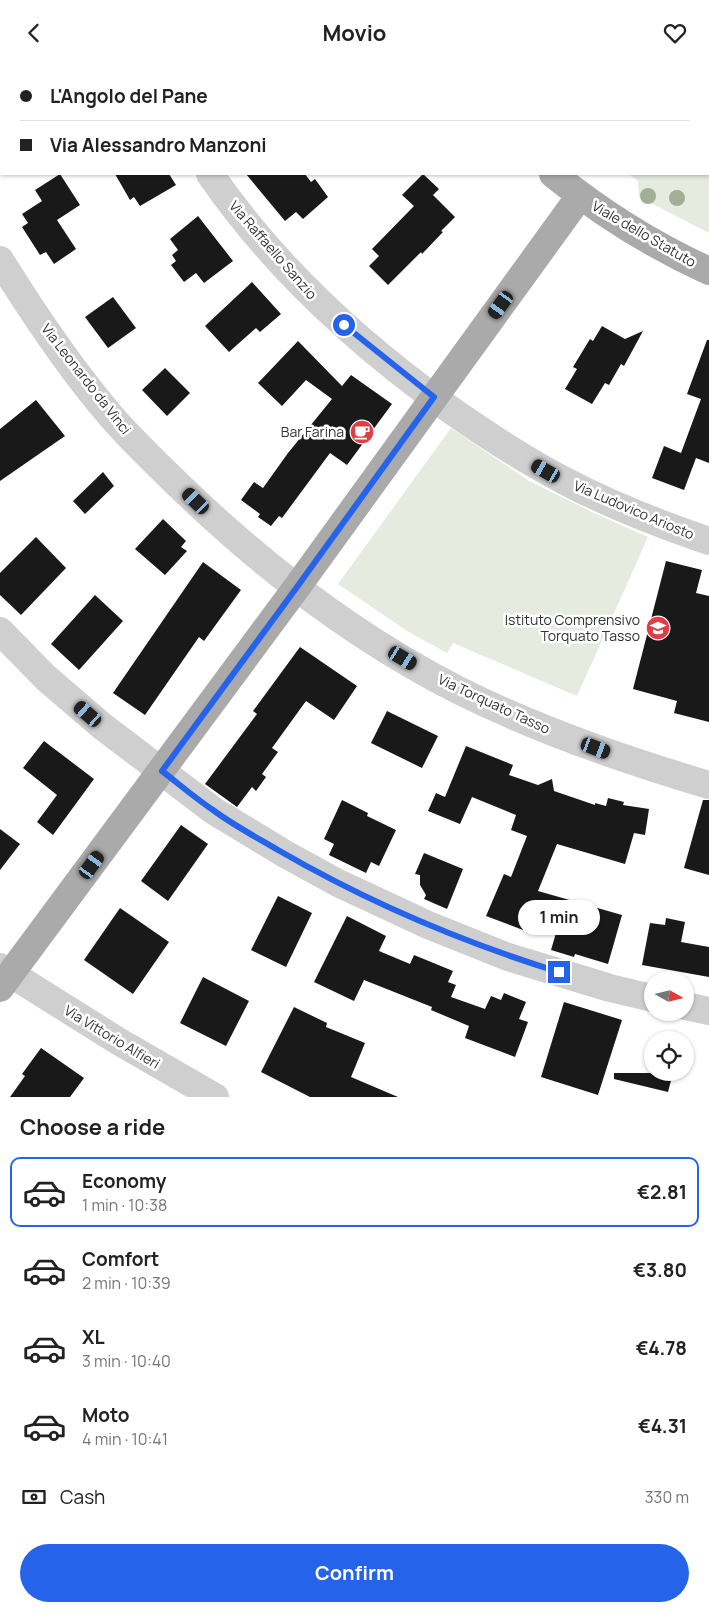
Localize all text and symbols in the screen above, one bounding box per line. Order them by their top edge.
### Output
text: Movio [323,18,386,48]
icon: back [20,19,48,47]
icon: heart [661,19,689,47]
text: L'Angolo del Pane [50,83,208,109]
text: Via Alessandro Manzoni [50,132,267,158]
street label: Via Raffaello Sanzio [225,196,322,303]
street label: Viale dello Statuto [589,196,700,271]
car [486,288,515,322]
route start [333,314,355,336]
street label: Via Leonardo da Vinci [37,319,136,438]
cafe icon: Bar Farina [349,419,375,445]
place label: Bar Farina [281,422,344,441]
car [529,457,562,485]
street label: Via Ludovico Ariosto [571,476,697,544]
car [179,485,212,517]
place label: Istituto Comprensivo Torquato Tasso [505,610,640,645]
school or university icon: Istituto Comprensivo Torquato Tasso [645,615,671,641]
car [386,644,419,672]
street label: Via Torquato Tasso [435,669,553,738]
car [71,698,104,730]
car [579,736,612,760]
car [77,848,106,882]
callout: 1 min [518,899,600,935]
text: 1 min [539,906,579,928]
route end [548,961,570,983]
north arrow [644,971,694,1021]
map controls [644,971,694,1081]
street label: Via Vittorio Alfieri [61,1000,164,1073]
button: locate [644,1031,694,1081]
text: Choose a ride [20,1112,165,1142]
text: Economy [82,1168,166,1194]
icon: car [22,1170,67,1215]
text: €2.81 [637,1179,687,1205]
text: 1 min · 10:38 [82,1194,167,1216]
text: Comfort [82,1246,159,1272]
icon: car [22,1248,67,1293]
text: €3.80 [633,1257,687,1283]
text: 2 min · 10:39 [82,1272,171,1294]
text: XL [82,1324,105,1350]
icon: car [22,1326,67,1371]
text: €4.78 [636,1335,687,1361]
text: 3 min · 10:40 [82,1350,171,1372]
text: Moto [82,1402,129,1428]
icon: car [22,1404,67,1449]
text: €4.31 [638,1413,687,1439]
text: 4 min · 10:41 [82,1428,168,1450]
icon: cash [20,1483,48,1511]
text: Cash [60,1484,105,1510]
text: 330 m [645,1486,689,1508]
button: Confirm [20,1544,689,1602]

